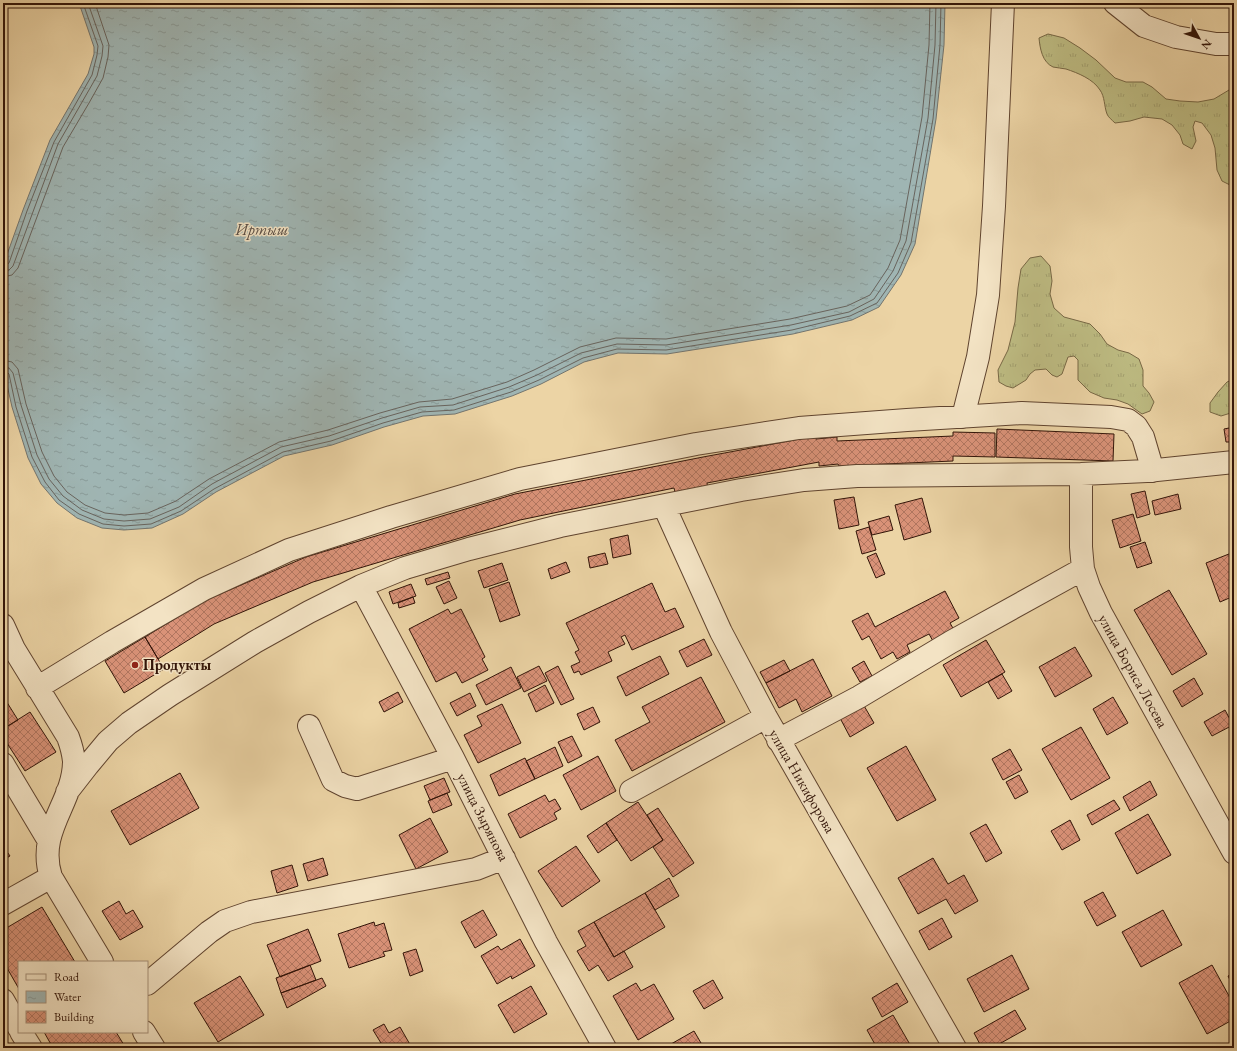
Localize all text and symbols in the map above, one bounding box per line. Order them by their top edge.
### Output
north arrow [1179,18,1219,58]
text: N [1198,37,1215,52]
water label: Иртыш [235,219,288,240]
street label: улица Бориса Лосева [1094,611,1173,731]
place label: Продукты [143,655,211,674]
marker: Продукты [130,660,140,670]
street label: улица Никифорова [765,725,840,836]
street label: улица Зырянова [453,769,514,864]
legend [18,961,148,1033]
text: Road [54,969,80,985]
text: Water [54,989,81,1005]
text: Building [54,1009,95,1025]

